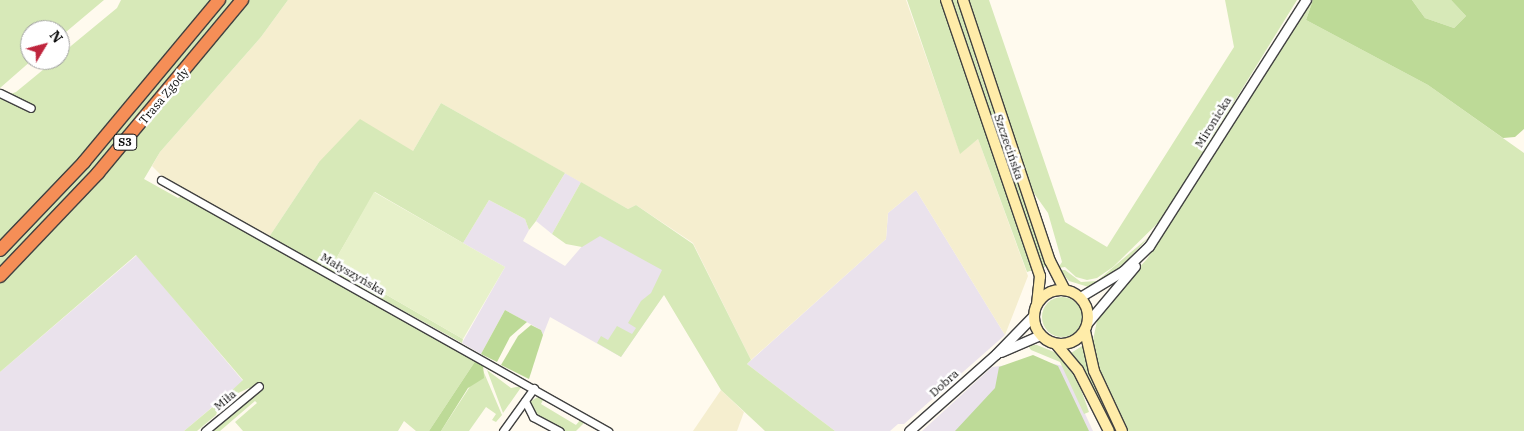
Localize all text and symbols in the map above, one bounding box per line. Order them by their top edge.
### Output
north arrow [20,20,70,70]
text: N [46,27,67,46]
street label: Trasa Zgody [136,65,192,127]
street label: Mironicka [1192,94,1234,150]
street label: Szczecińska [991,112,1027,182]
road number: S3 [112,134,138,150]
street label: Małyszyńska [318,250,388,298]
street label: Dobra [926,366,962,400]
street label: Miła [211,387,239,413]

